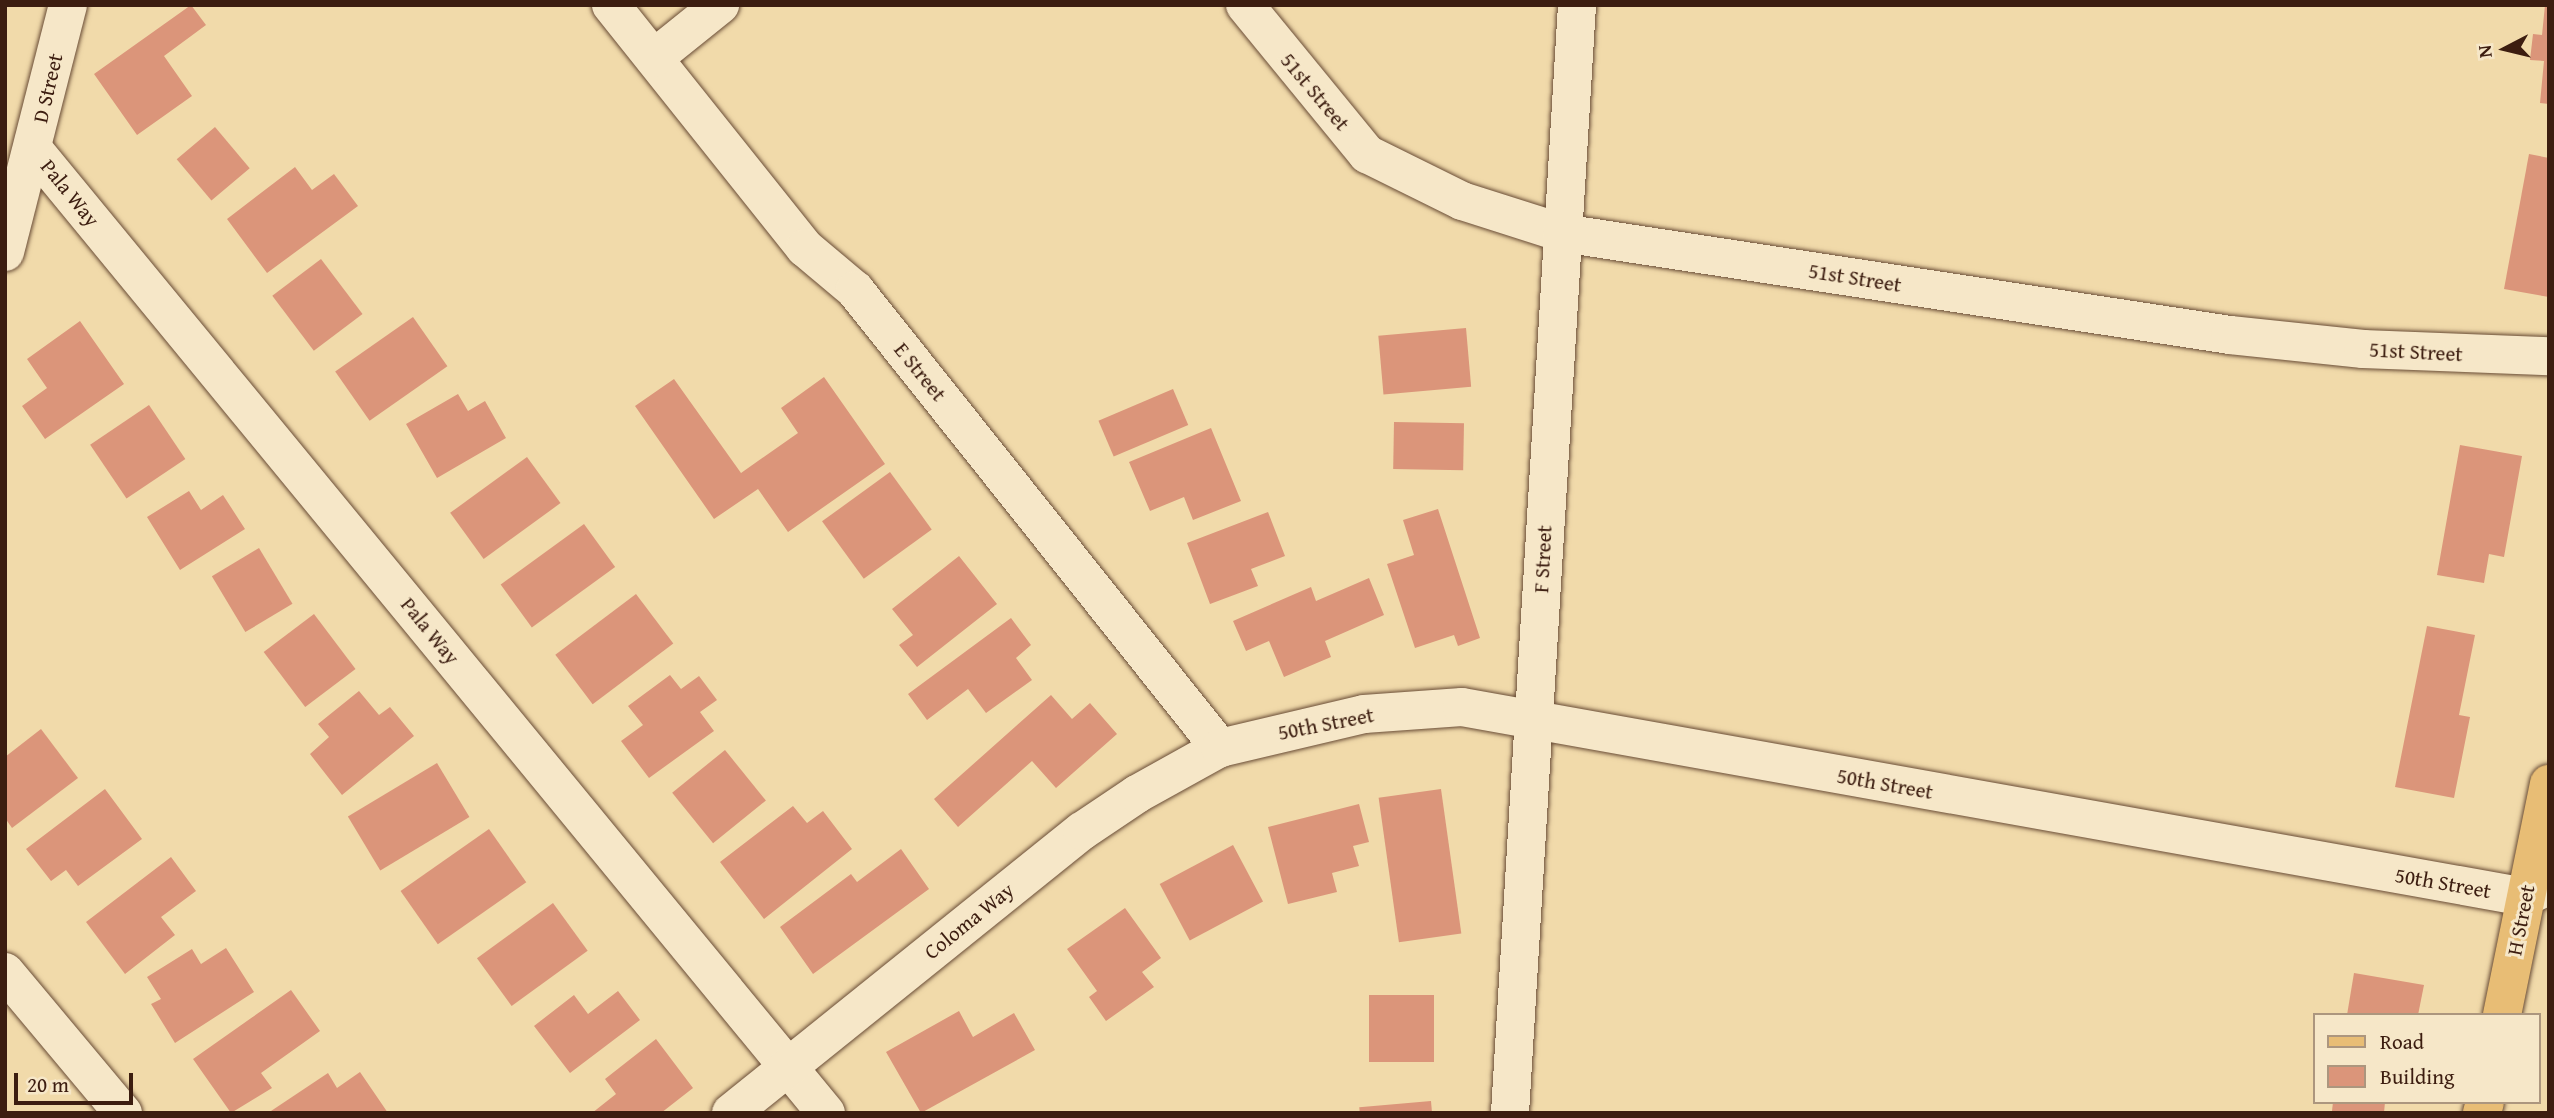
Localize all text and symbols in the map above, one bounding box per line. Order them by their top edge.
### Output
north arrow [2470,14,2540,84]
text: N [2469,44,2499,60]
street label: 51st Street [1275,48,1355,136]
street label: D Street [28,51,68,125]
street label: Pala Way [35,154,105,232]
street label: 51st Street [1807,258,1903,298]
street label: 51st Street [2369,337,2463,367]
street label: E Street [889,338,951,406]
street label: F Street [1529,524,1557,594]
street label: Pala Way [395,592,465,670]
street label: 50th Street [1276,702,1376,746]
street label: 50th Street [1835,763,1935,805]
street label: 50th Street [2393,862,2493,904]
street label: Coloma Way [919,877,1019,965]
street label: H Street [2502,882,2540,958]
legend [2312,1013,2540,1104]
text: Road [2380,1026,2424,1057]
scale bar [18,1058,136,1102]
text: Building [2380,1061,2454,1092]
text: 20 m [27,1069,69,1100]

